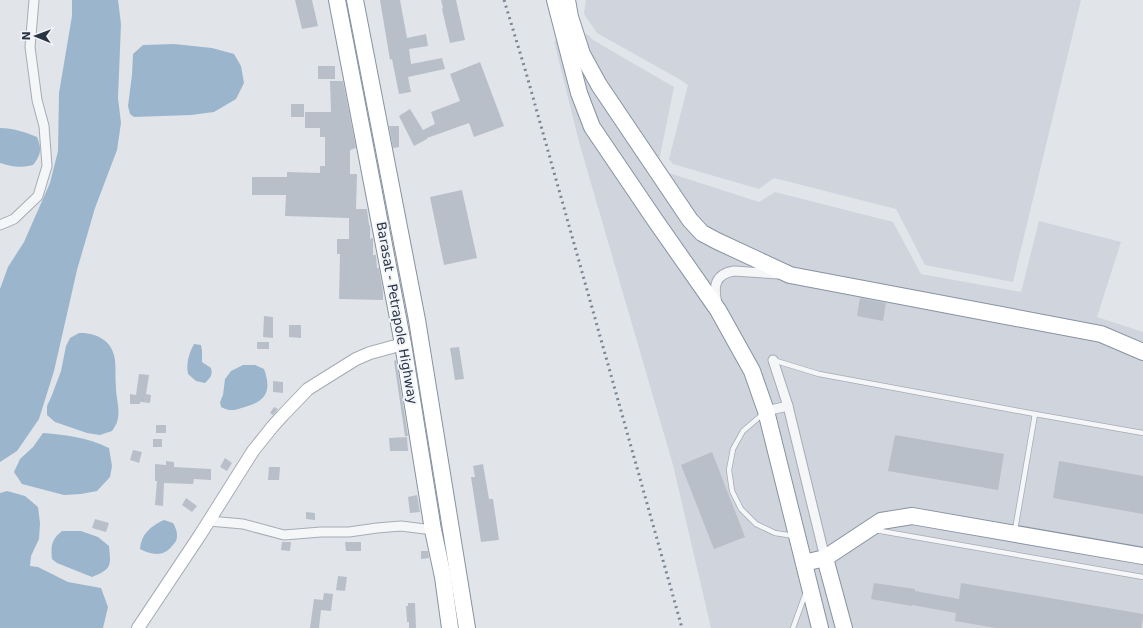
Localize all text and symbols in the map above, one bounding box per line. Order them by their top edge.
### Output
north arrow [16,16,56,56]
text: N [20,31,33,41]
street label: Barasat - Petrapole Highway [374,221,420,406]

